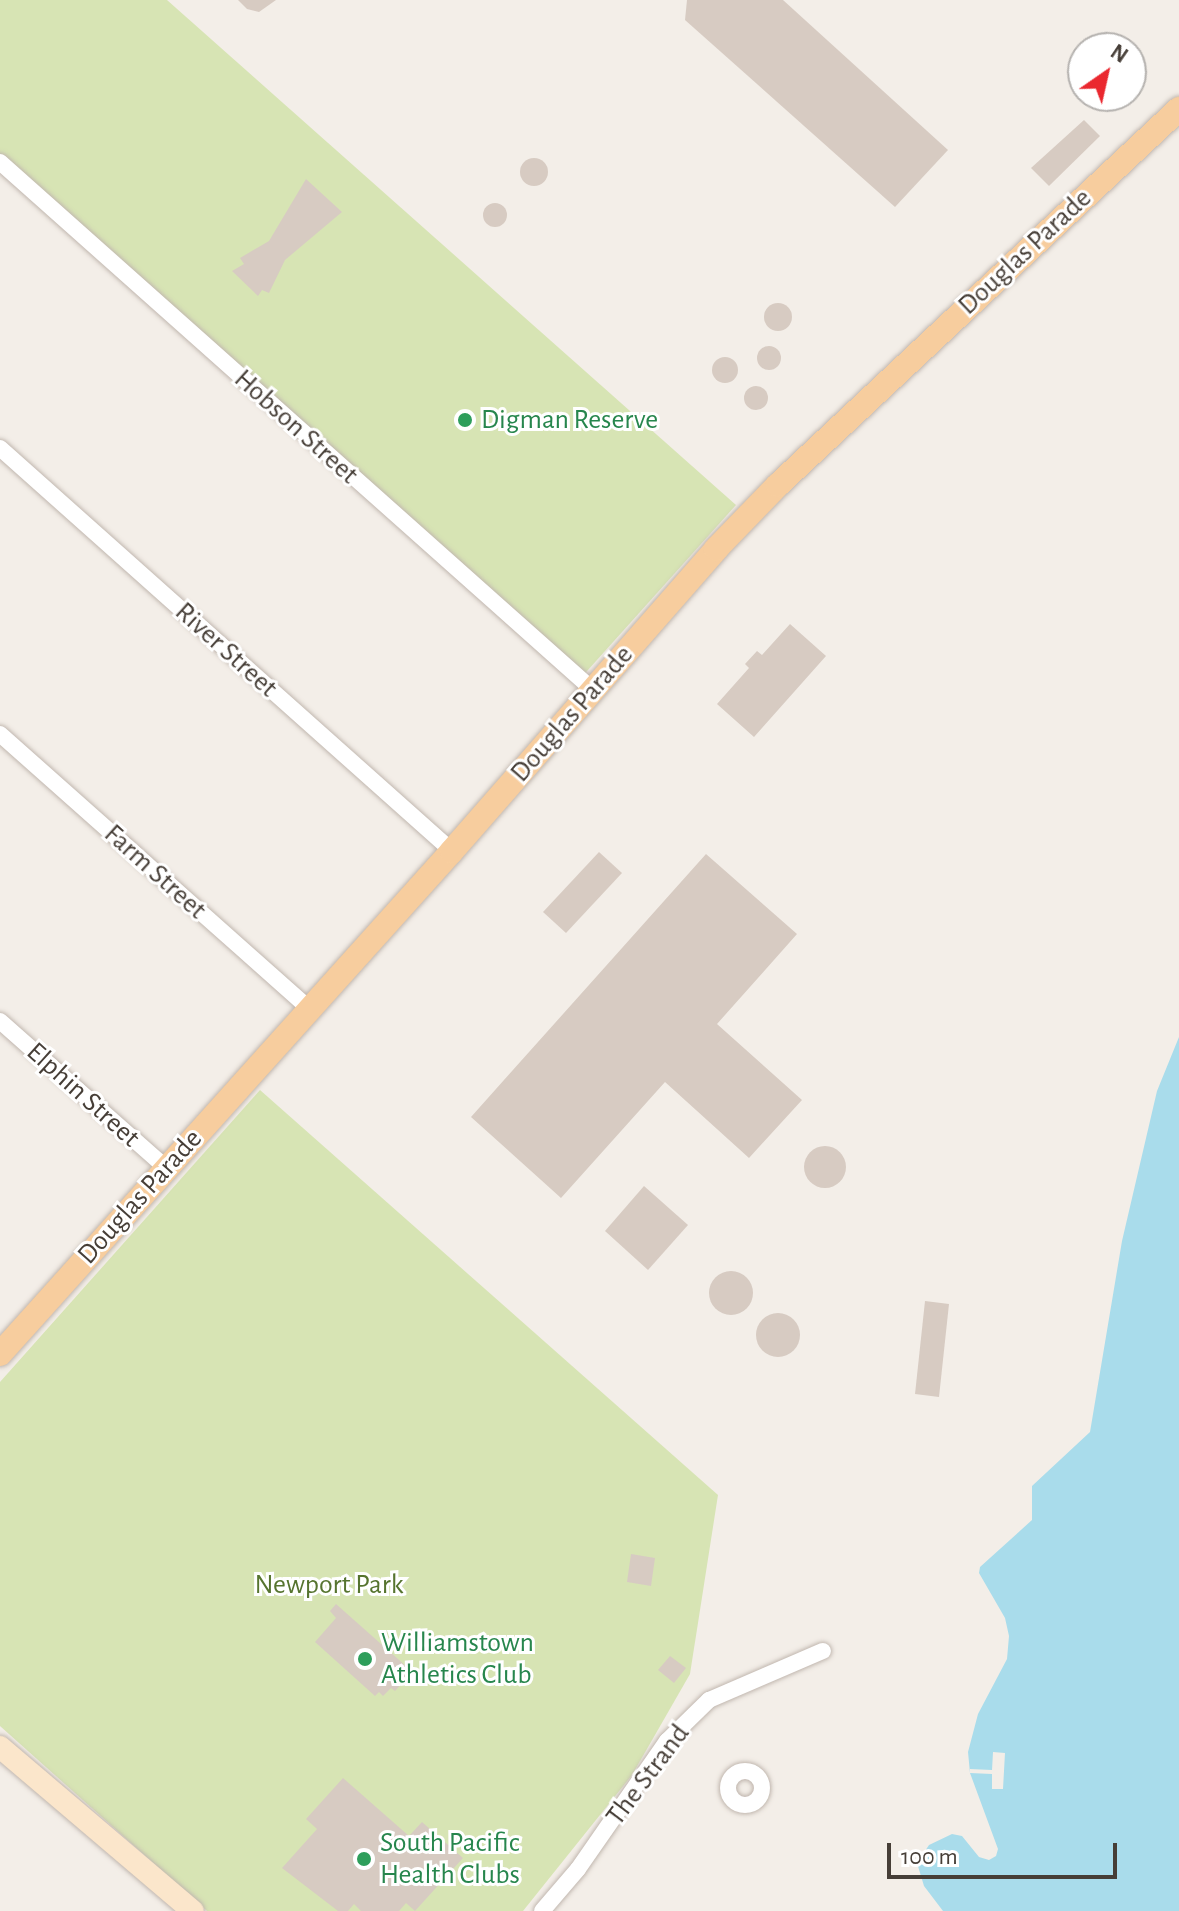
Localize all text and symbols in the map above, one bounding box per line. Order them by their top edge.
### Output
north arrow [1067,32,1147,112]
text: N [1107,40,1132,67]
street label: Douglas Parade [951,182,1099,322]
street label: Hobson Street [227,362,365,492]
place label: Digman Reserve [481,403,658,437]
marker: Digman Reserve [456,411,474,429]
street label: River Street [168,595,284,705]
street label: Douglas Parade [504,639,640,789]
street label: Farm Street [97,817,213,927]
street label: Elphin Street [19,1035,147,1155]
street label: Douglas Parade [71,1123,209,1271]
park label: Newport Park [255,1568,403,1602]
place label: Williamstown Athletics Club [381,1626,534,1692]
marker: Williamstown Athletics Club [356,1650,374,1668]
street label: The Strand [599,1718,697,1832]
place label: South Pacific Health Clubs [380,1826,520,1892]
scale bar [891,1827,1121,1877]
text: 100 m [901,1845,958,1869]
marker: South Pacific Health Clubs [355,1850,373,1868]

